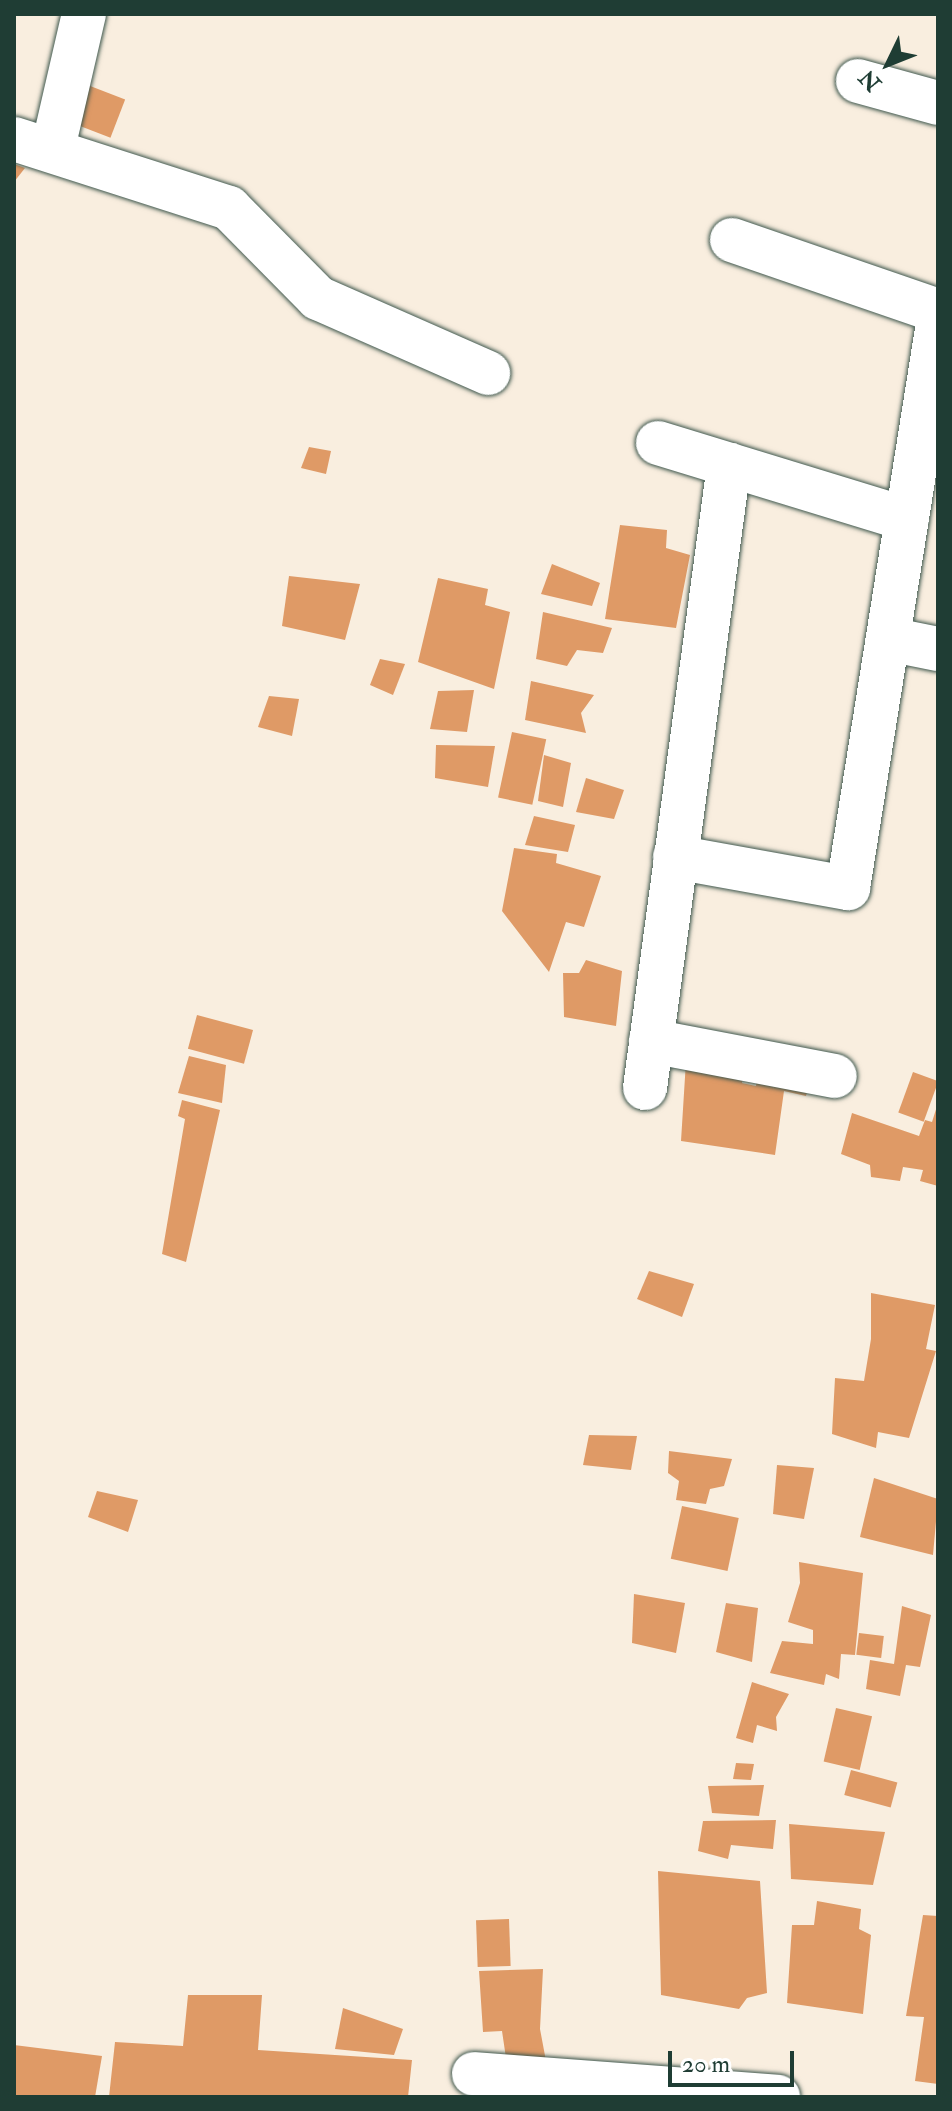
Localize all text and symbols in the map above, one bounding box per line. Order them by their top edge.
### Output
north arrow [848,24,928,104]
text: N [853,64,887,97]
scale bar [672,2035,798,2085]
text: 20 m [682,2049,730,2080]

